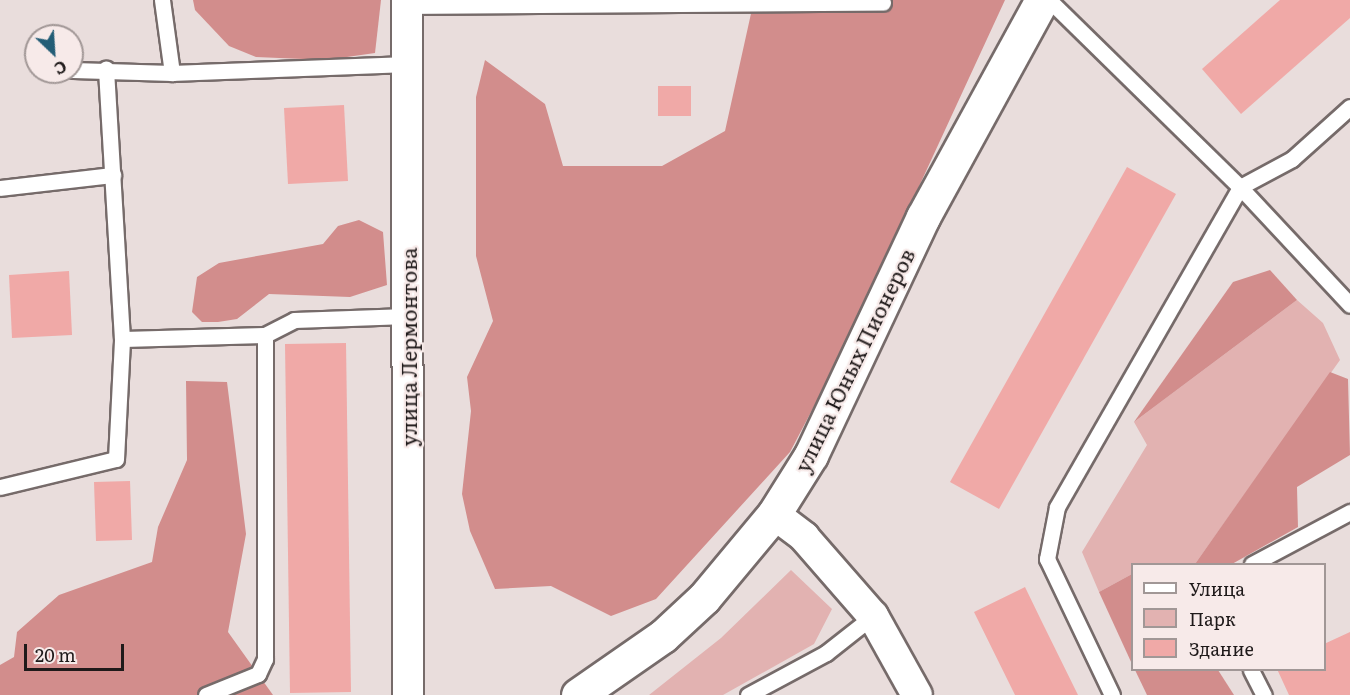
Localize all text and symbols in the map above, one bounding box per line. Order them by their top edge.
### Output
north arrow [24,24,84,84]
text: С [51,55,71,82]
street label: улица Юных Пионеров [789,244,919,476]
street label: улица Лермонтова [395,248,421,446]
legend [1131,563,1326,671]
text: Улица [1189,575,1245,602]
text: Парк [1189,605,1236,632]
scale bar [27,632,128,670]
text: Здание [1189,635,1254,662]
text: 20 m [35,641,76,668]

